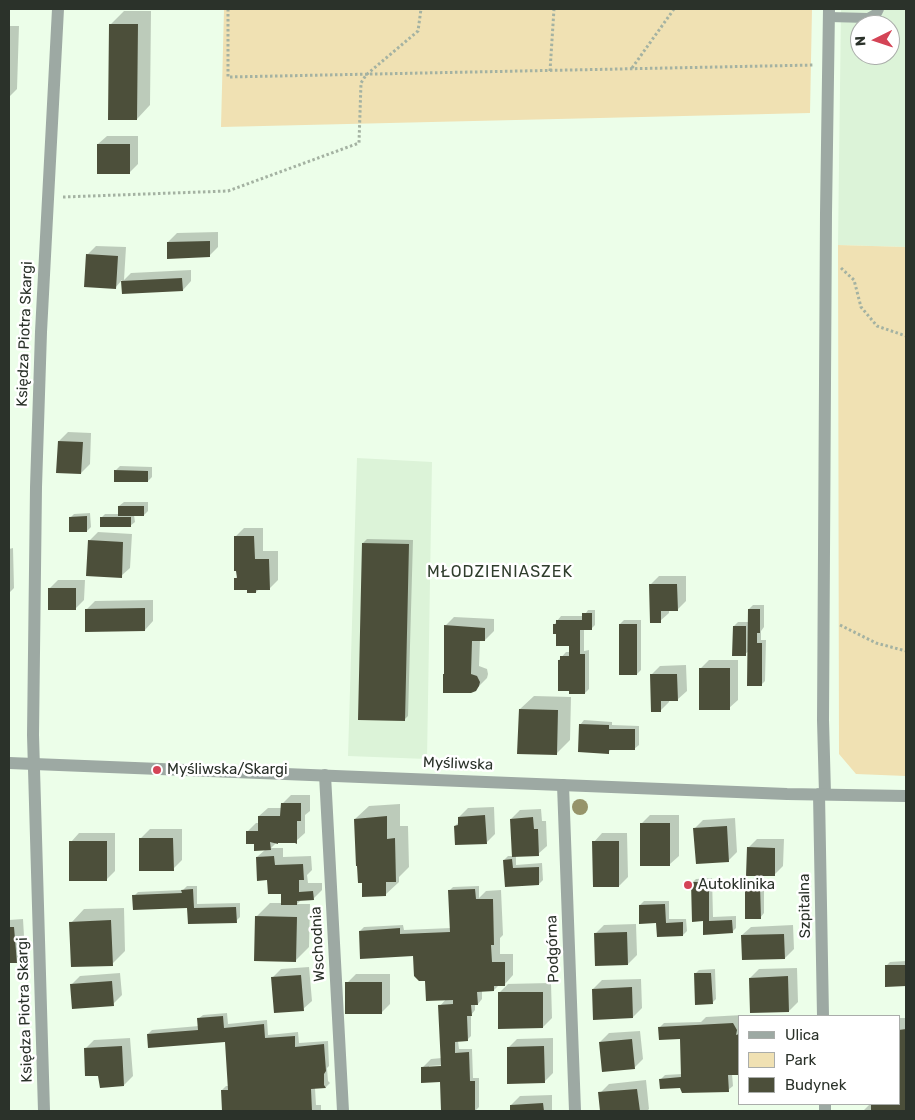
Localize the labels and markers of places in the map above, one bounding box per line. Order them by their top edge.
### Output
place label: Myśliwska/Skargi [167,761,288,779]
marker: Myśliwska/Skargi [151,764,163,776]
place label: Autoklinika [698,876,775,894]
marker: Autoklinika [682,879,694,891]

